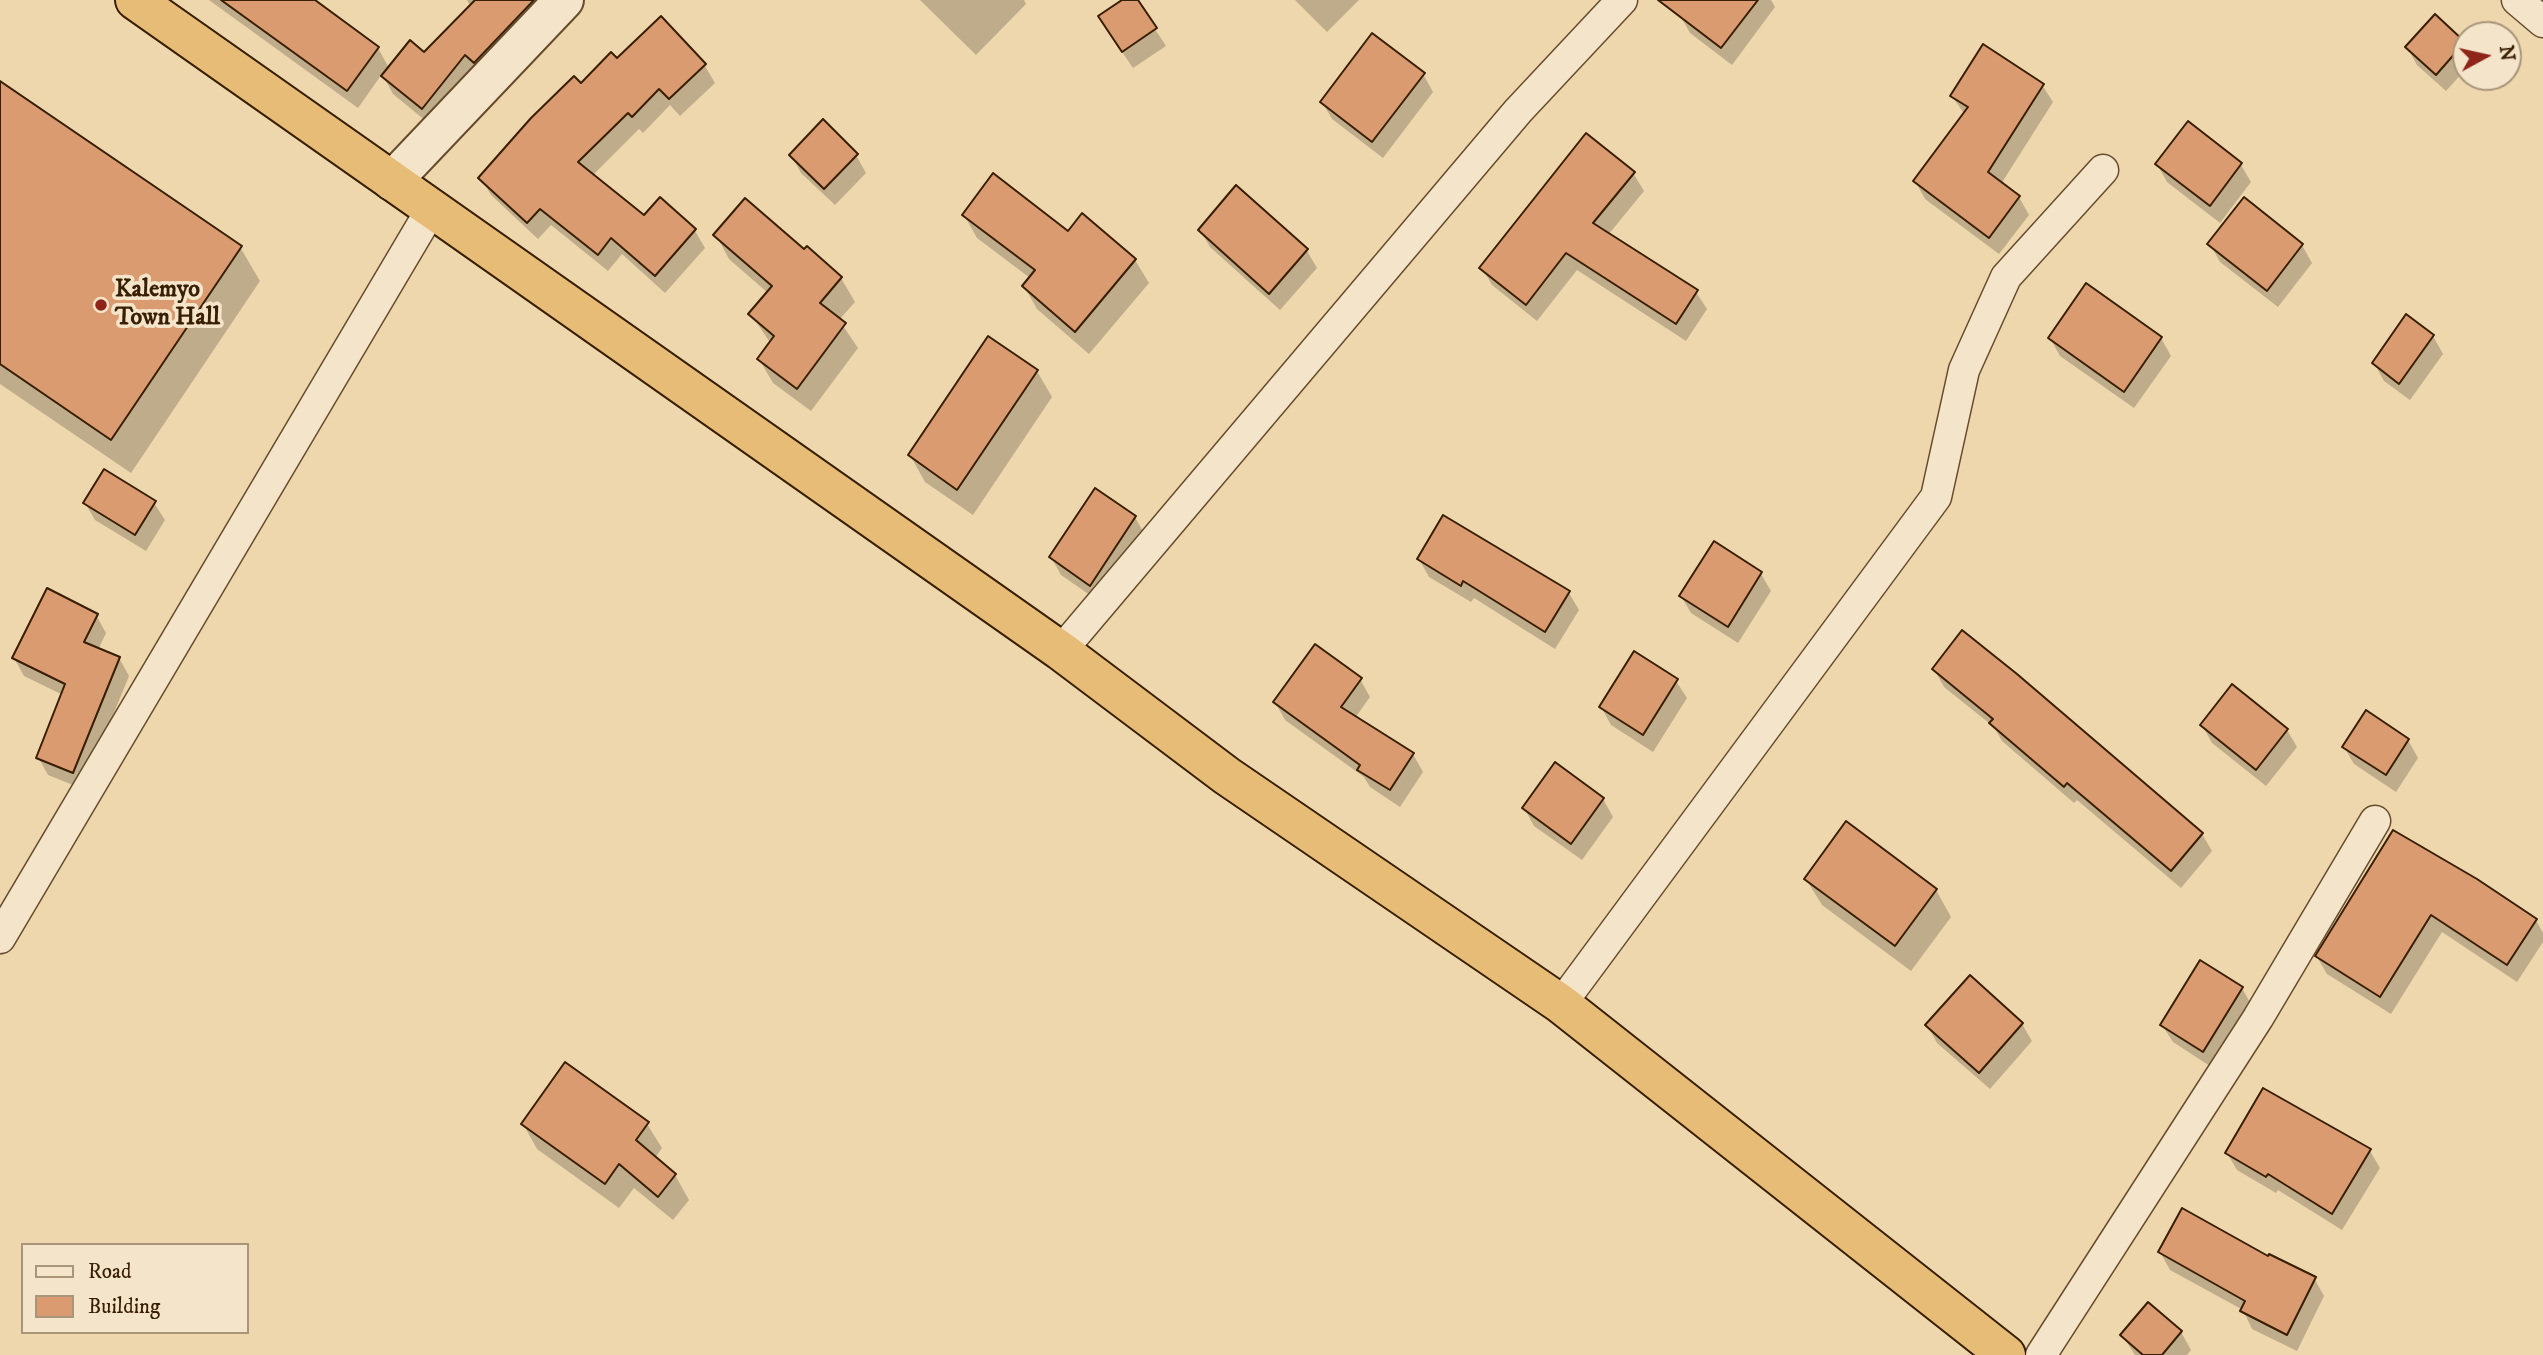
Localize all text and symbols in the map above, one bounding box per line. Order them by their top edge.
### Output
north arrow [2452,21,2522,91]
text: N [2494,44,2519,63]
place label: Kalemyo Town Hall [115,277,220,333]
marker: Kalemyo Town Hall [93,297,109,313]
legend [21,1243,248,1334]
text: Road [88,1259,132,1285]
text: Building [88,1294,160,1320]

